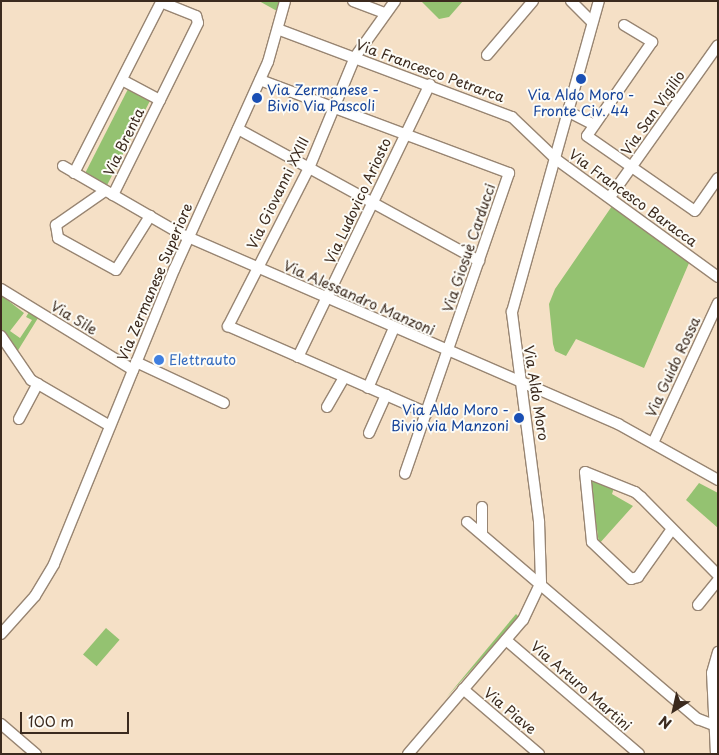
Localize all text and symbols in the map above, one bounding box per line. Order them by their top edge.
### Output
street label: Via Francesco Petrarca [354,36,506,106]
street label: Via San Vigilio [618,68,688,158]
marker: Via Aldo Moro - Fronte Civ. 44 [575,73,587,85]
place label: Via Zermanese - Bivio Via Pascoli [267,82,379,114]
place label: Via Aldo Moro - Fronte Civ. 44 [527,87,635,120]
marker: Via Zermanese - Bivio Via Pascoli [251,92,263,104]
street label: Via Brenta [100,105,148,179]
street label: Via Giovanni XXIII [244,135,312,251]
street label: Via Ludovico Ariosto [322,136,394,266]
street label: Via Francesco Baracca [566,146,700,250]
street label: Via Giosuè Carducci [439,181,499,315]
street label: Via Zermanese Superiore [114,200,196,364]
street label: Via Alessandro Manzoni [281,257,437,339]
street label: Via Sile [48,298,100,338]
street label: Via Guido Rossa [642,314,704,420]
street label: Via Aldo Moro [520,344,552,442]
place label: Elettrauto [169,352,236,368]
marker: Elettrauto [153,354,165,366]
place label: Via Aldo Moro - Bivio via Manzoni [390,402,509,434]
marker: Via Aldo Moro - Bivio via Manzoni [513,412,525,424]
street label: Via Arturo Martini [527,638,635,734]
street label: Via Piave [481,685,539,737]
north arrow [649,685,699,735]
scale bar [22,702,131,734]
text: 100 m [28,709,74,732]
text: N [655,711,676,734]

